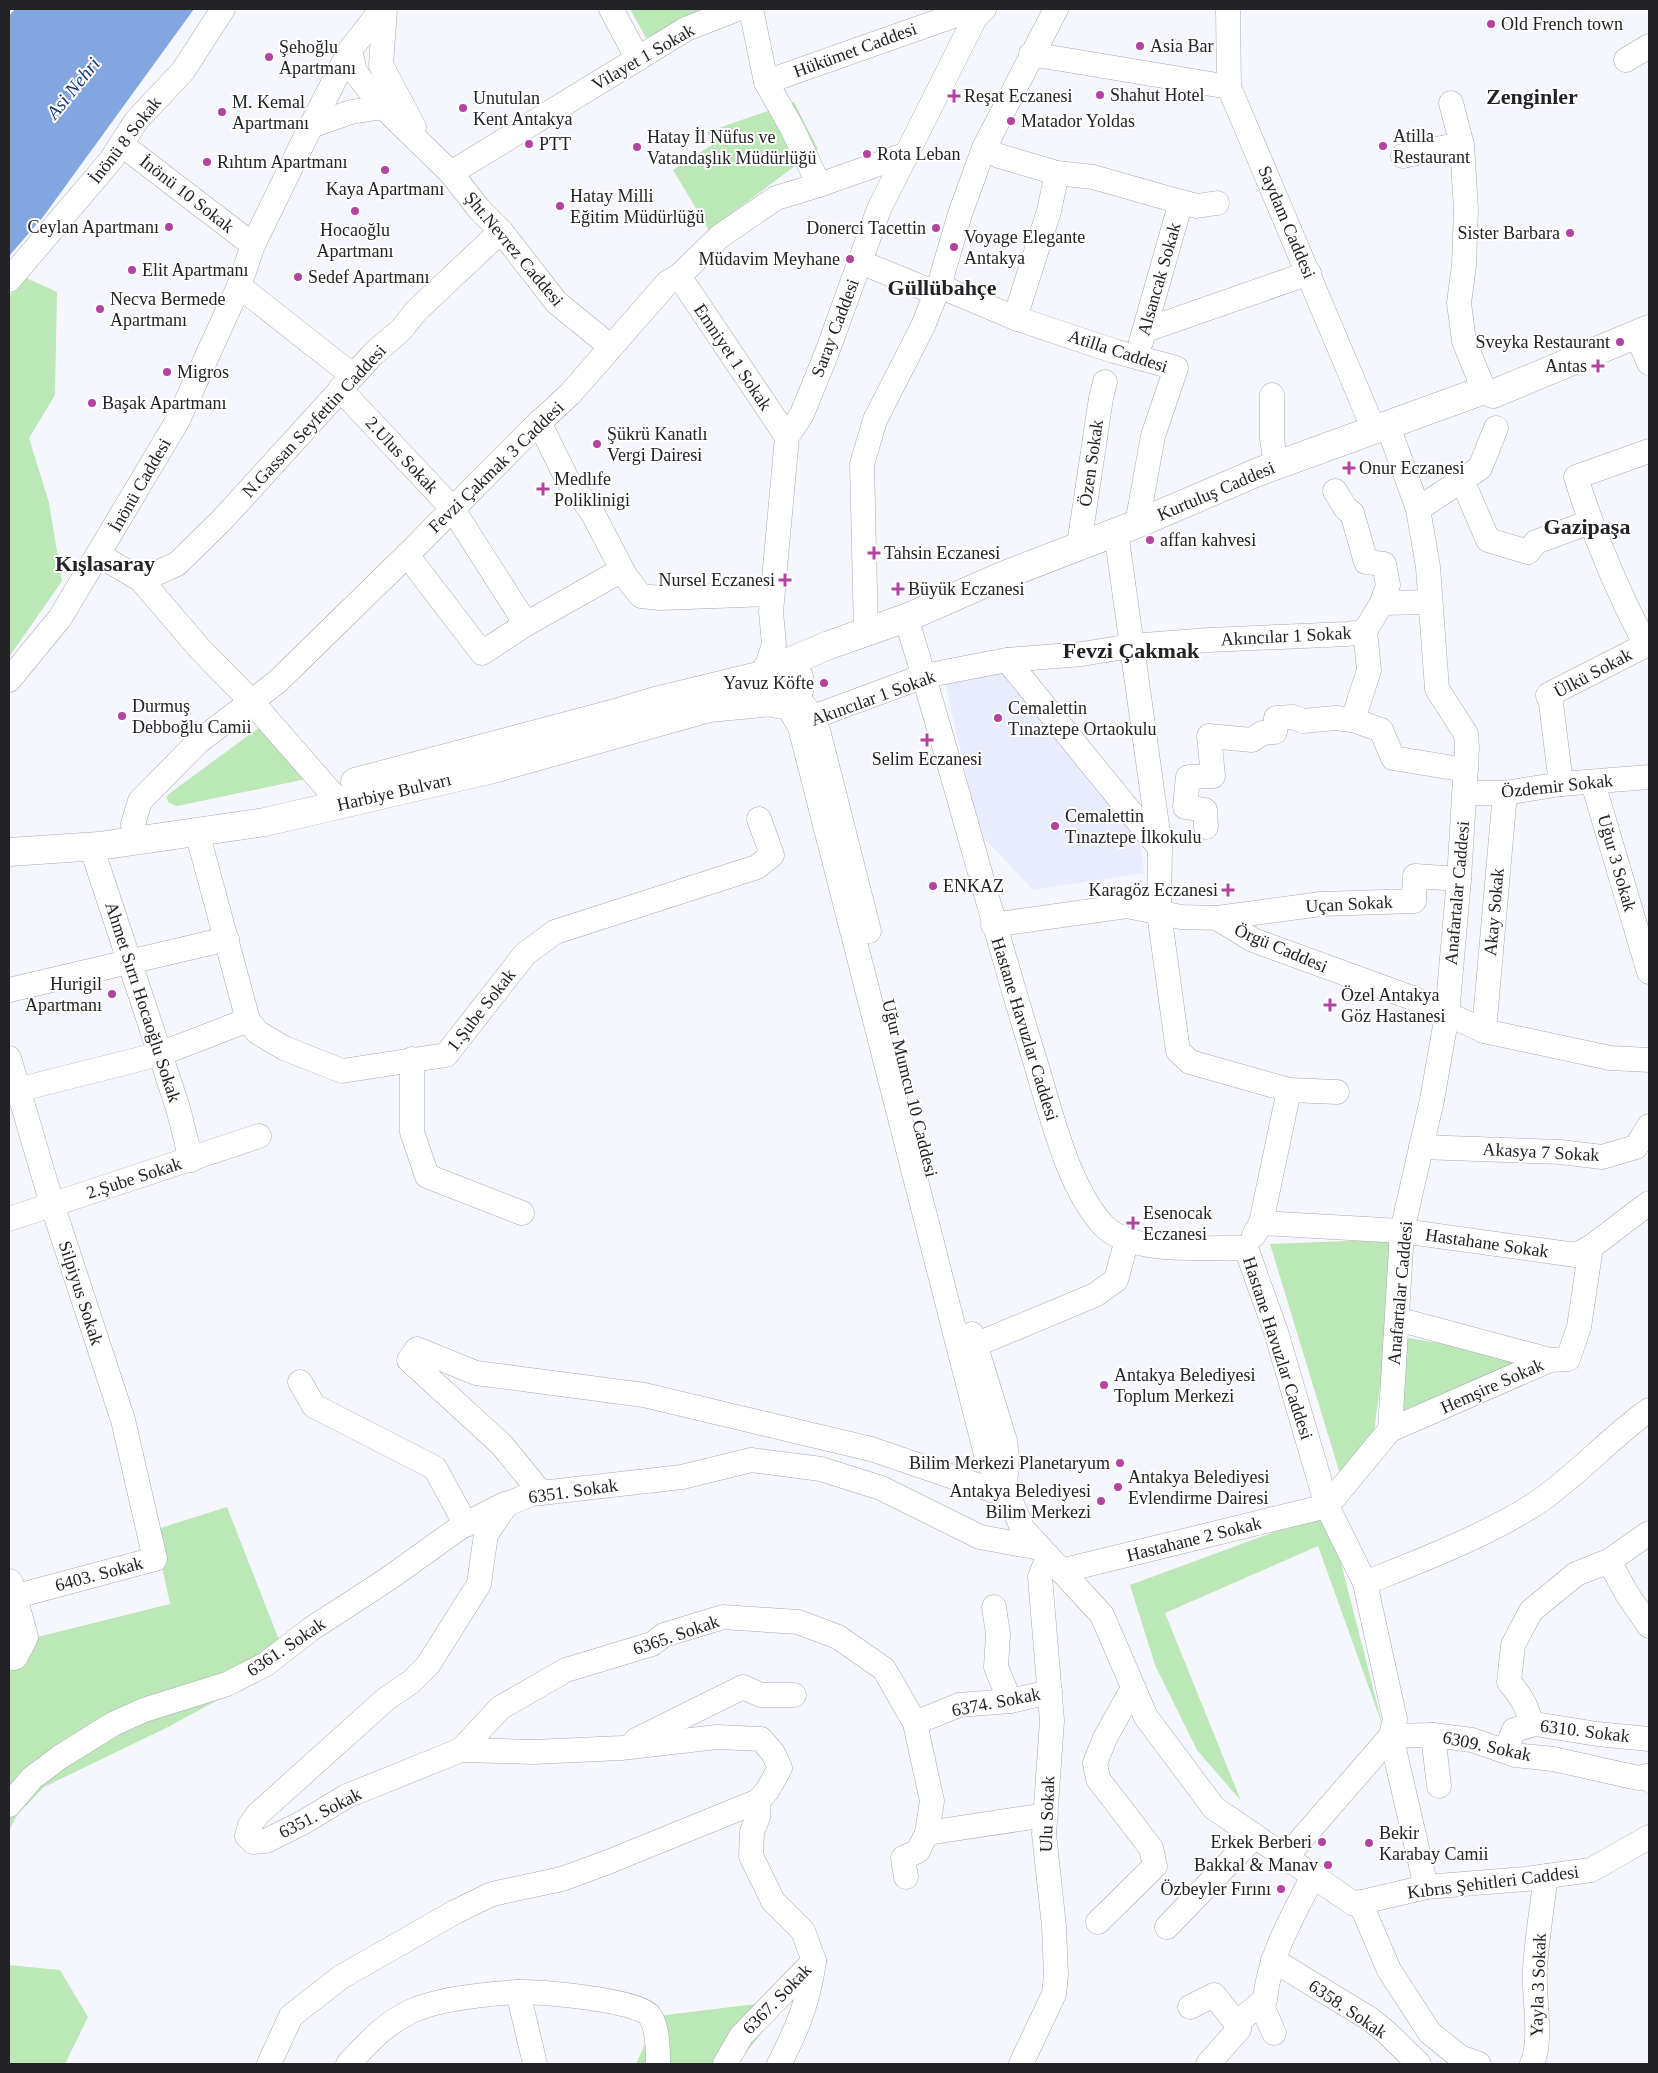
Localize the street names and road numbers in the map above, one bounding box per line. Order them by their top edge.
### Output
street label: Hükümet Caddesi [791,18,919,82]
street label: Vilayet 1 Sokak [588,20,698,94]
street label: İnönü 8 Sokak [85,92,165,188]
street label: İnönü 10 Sokak [136,151,238,237]
street label: Saydam Caddesi [1254,163,1320,281]
street label: Şht.Nevrez Caddesi [460,188,568,310]
street label: Alsancak Sokak [1133,220,1185,338]
street label: Saray Caddesi [807,276,863,380]
street label: Emniyet 1 Sokak [690,300,776,414]
street label: Atilla Caddesi [1066,326,1170,376]
street label: N.Gassan Seyfettin Caddesi [238,341,390,501]
street label: Fevzi Çakmak 3 Caddesi [424,397,568,537]
street label: 2.Ulus Sokak [362,413,442,497]
street label: Özen Sokak [1075,418,1107,508]
street label: İnönü Caddesi [105,435,175,535]
street label: Kurtuluş Caddesi [1154,457,1278,525]
street label: Akıncılar 1 Sokak [1220,623,1352,649]
street label: Ülkü Sokak [1551,644,1635,702]
street label: Akıncılar 1 Sokak [808,666,938,730]
street label: Harbiye Bulvarı [335,769,453,815]
street label: Özdemir Sokak [1500,770,1614,802]
street label: Uğur 3 Sokak [1594,812,1640,914]
street label: Anafartalar Caddesi [1441,820,1473,966]
street label: Akay Sokak [1480,867,1508,957]
street label: Uçan Sokak [1305,892,1393,916]
street label: Ahmet Sırrı Hocaoğlu Sokak [101,899,185,1105]
street label: Örgü Caddesi [1231,919,1331,977]
street label: Hastane Havuzlar Caddesi [988,935,1062,1123]
street label: 1.Şube Sokak [443,965,519,1055]
street label: Uğur Mumcu 10 Caddesi [878,997,942,1179]
street label: Akasya 7 Sokak [1482,1139,1600,1165]
street label: 2.Şube Sokak [84,1153,184,1203]
street label: Anafartalar Caddesi [1384,1220,1416,1366]
street label: Hastahane Sokak [1424,1224,1550,1262]
street label: Silpiyus Sokak [55,1238,107,1348]
street label: Hastane Havuzlar Caddesi [1239,1254,1317,1442]
street label: Hemşire Sokak [1437,1354,1547,1418]
street label: 6351. Sokak [527,1475,619,1507]
street label: Hastahane 2 Sokak [1125,1513,1263,1565]
street label: 6403. Sokak [53,1553,145,1595]
street label: 6365. Sokak [630,1611,722,1659]
street label: 6361. Sokak [243,1614,329,1680]
street label: 6374. Sokak [950,1684,1042,1720]
street label: 6310. Sokak [1539,1716,1631,1746]
street label: 6309. Sokak [1441,1727,1533,1765]
street label: Ulu Sokak [1036,1775,1058,1853]
street label: 6351. Sokak [275,1784,365,1842]
street label: Kıbrıs Şehitleri Caddesi [1406,1862,1580,1902]
street label: Yayla 3 Sokak [1526,1933,1550,2037]
street label: 6367. Sokak [739,1960,815,2038]
street label: 6358. Sokak [1305,1976,1391,2042]

